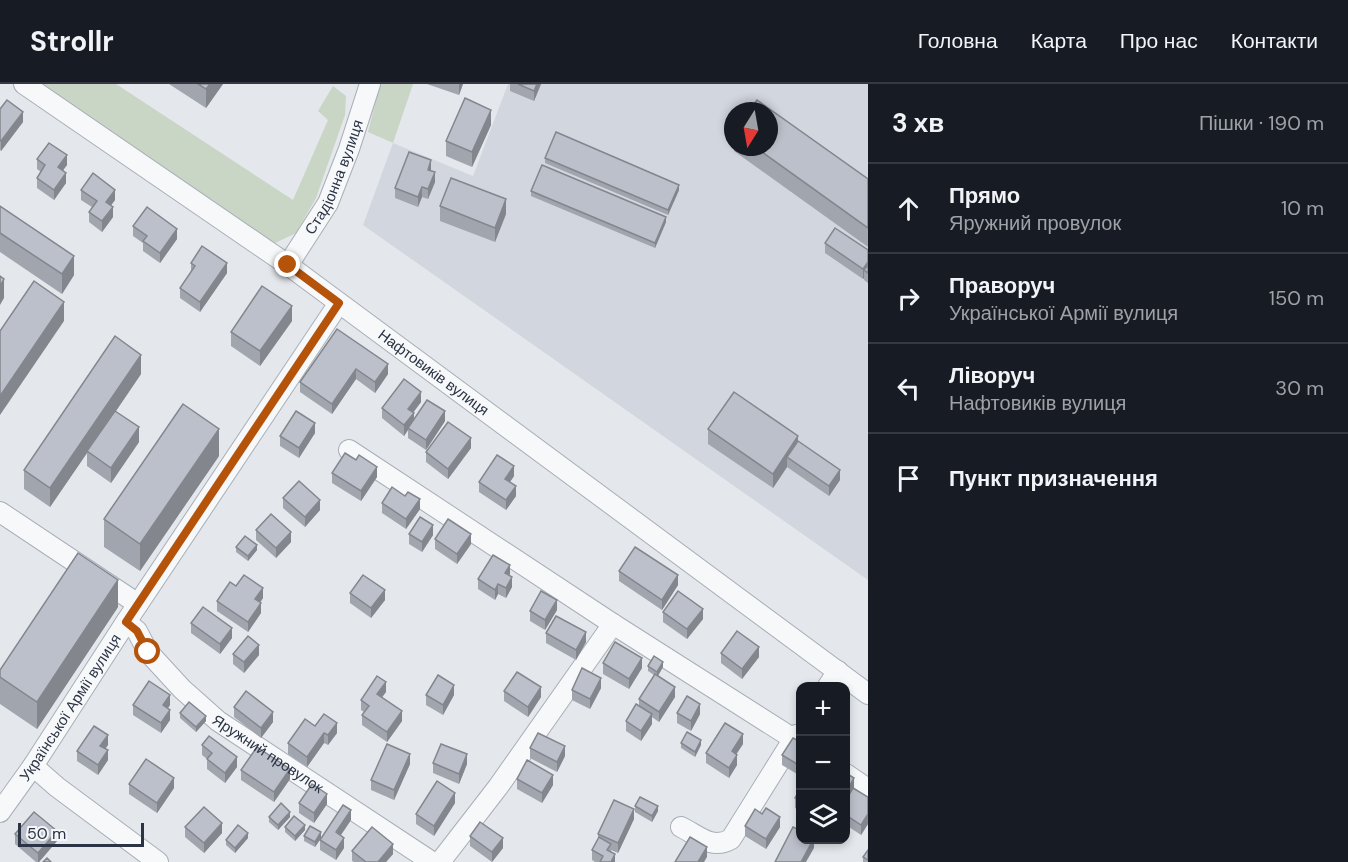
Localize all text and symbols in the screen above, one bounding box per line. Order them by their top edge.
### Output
text: Strollr [30,23,114,60]
text: Головна [918,27,998,55]
text: Карта [1031,27,1087,55]
text: Про нас [1120,27,1198,55]
text: Контакти [1231,27,1318,55]
north arrow [724,102,778,156]
text: 3 хв [892,106,944,140]
text: Пішки · 190 m [1199,110,1324,136]
street label: Стадіонна вулиця [300,117,368,238]
text: Прямо [949,181,1020,210]
icon: ahead [892,192,925,225]
text: 10 m [1281,195,1324,221]
text: Яружний провулок [949,210,1121,236]
route end [274,251,300,277]
text: Праворуч [949,271,1055,300]
icon: right [892,282,925,315]
text: 150 m [1269,285,1324,311]
text: Української Армії вулиця [949,300,1178,326]
street label: Нафтовиків вулиця [374,325,493,420]
text: Ліворуч [949,361,1035,390]
icon: left [892,372,925,405]
text: 30 m [1275,375,1324,401]
text: Нафтовиків вулиця [949,390,1126,416]
icon: arrive [892,462,925,495]
text: Пункт призначення [949,464,1158,493]
street label: Української Армії вулиця [15,630,126,785]
route start [134,638,160,664]
map controls [796,682,850,844]
button: + [796,682,850,736]
street label: Яружний провулок [208,710,328,798]
button: − [796,736,850,790]
button: layers [796,790,850,844]
scale bar [18,820,144,848]
text: 50 m [27,823,66,844]

